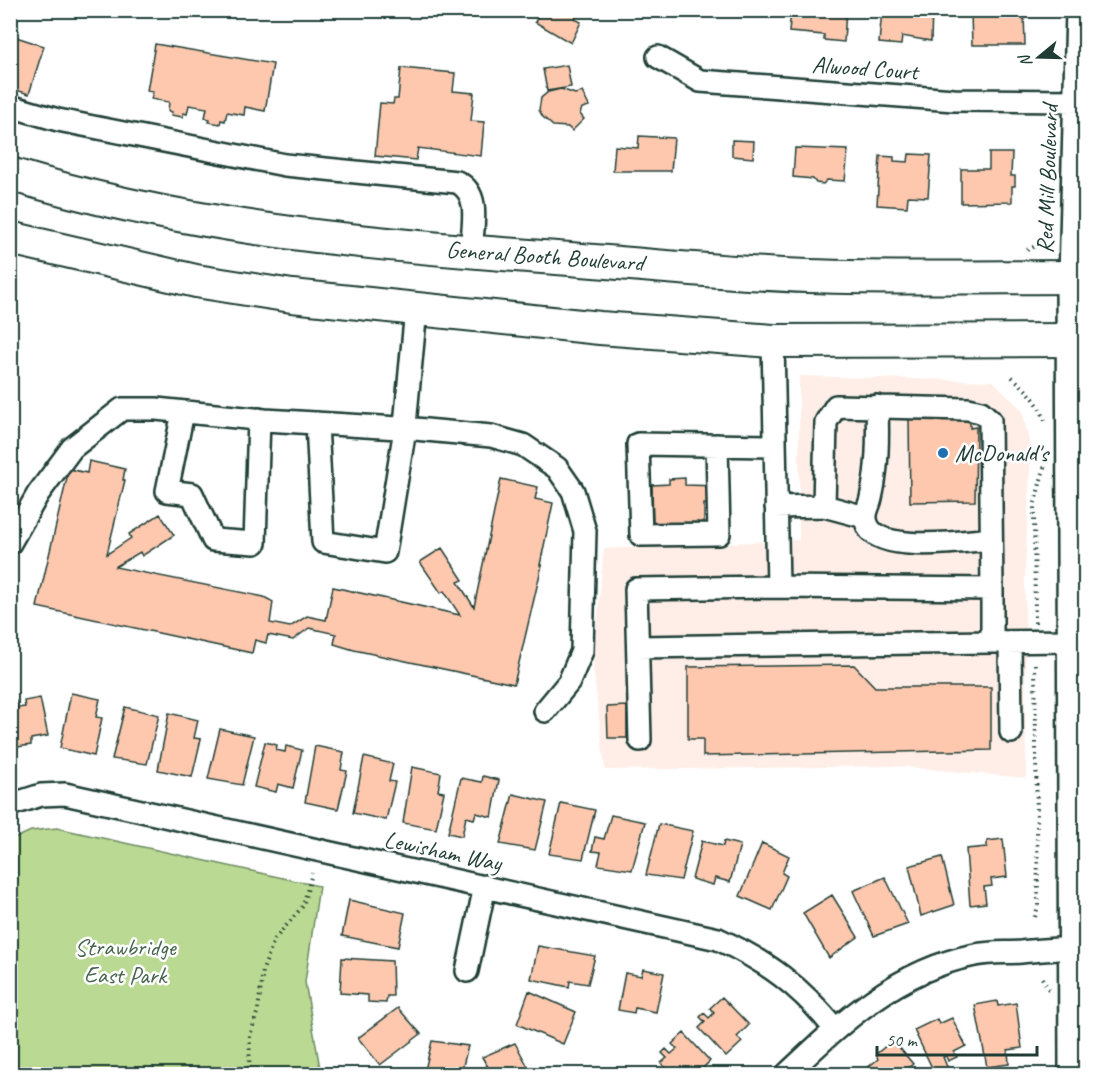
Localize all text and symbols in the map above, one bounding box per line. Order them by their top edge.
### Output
north arrow [1009,27,1069,87]
street label: Alwood Court [811,49,921,87]
text: N [1014,51,1037,69]
street label: Red Mill Boulevard [1029,100,1065,254]
street label: General Booth Boulevard [445,234,648,278]
place label: McDonald's [955,438,1051,468]
marker: McDonald's [936,446,950,460]
street label: Lewisham Way [382,824,506,878]
park label: Strawbridge East Park [75,932,178,990]
scale bar [877,1019,1038,1057]
text: 50 m [886,1029,919,1051]

